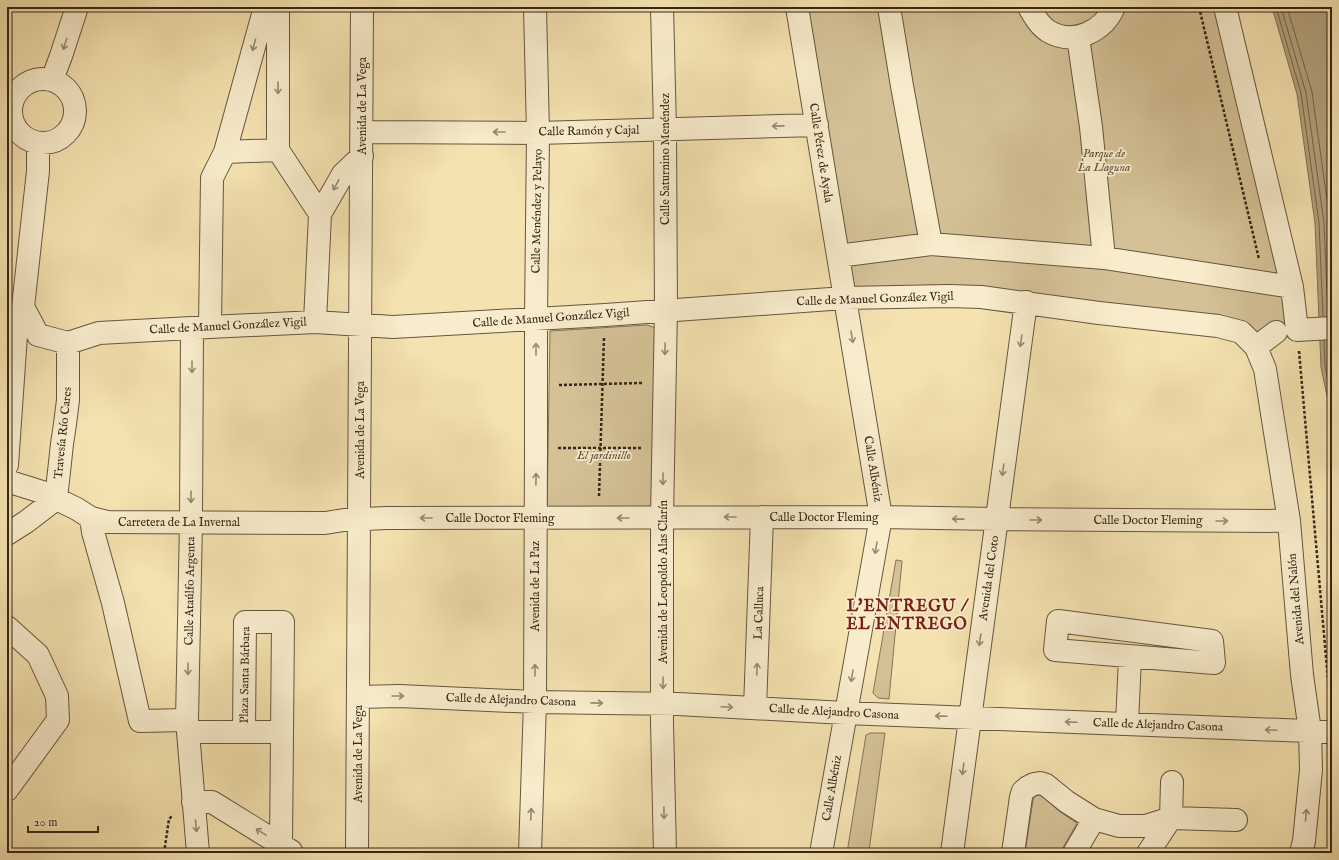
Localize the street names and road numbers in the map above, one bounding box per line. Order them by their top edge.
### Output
street label: Avenida de La Vega [355,56,370,156]
street label: Calle Saturnino Menéndez [658,93,673,225]
street label: Calle Pérez de Ayala [806,102,836,205]
street label: Calle Ramón y Cajal [538,123,640,139]
street label: Calle Menéndez y Pelayo [528,148,546,274]
street label: Calle de Manuel González Vigil [796,289,955,309]
street label: Calle de Manuel González Vigil [472,305,631,331]
street label: Calle de Manuel González Vigil [149,314,308,338]
street label: Avenida de La Vega [353,380,368,480]
street label: Travesía Río Cares [51,386,75,480]
street label: Calle Albéniz [860,435,886,504]
street label: Avenida de Leopoldo Alas Clarín [656,500,672,665]
street label: Calle Doctor Fleming [770,510,879,525]
street label: Calle Doctor Fleming [446,511,555,526]
street label: Calle Doctor Fleming [1094,513,1203,528]
street label: Carretera de La Invernal [118,515,241,530]
street label: Avenida del Coto [975,534,1002,623]
street label: Calle Ataúlfo Argenta [182,536,198,646]
street label: Avenida de La Paz [528,540,543,632]
street label: Avenida del Nalón [1284,552,1308,646]
street label: La Calluca [751,585,767,640]
street label: Plaza Santa Bárbara [237,626,253,724]
street label: Calle de Alejandro Casona [446,690,577,710]
street label: Calle de Alejandro Casona [769,701,900,723]
street label: Avenida de La Vega [351,704,366,804]
street label: Calle de Alejandro Casona [1093,715,1224,735]
street label: Calle Albéniz [819,753,845,822]

